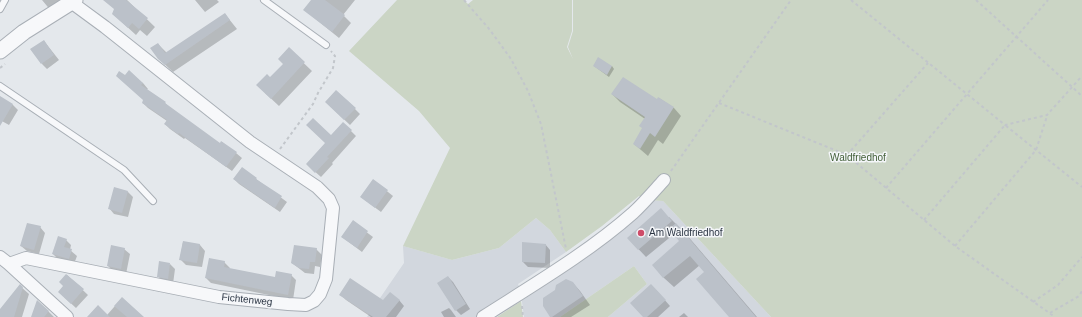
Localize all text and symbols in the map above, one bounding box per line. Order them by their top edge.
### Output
park label: Waldfriedhof [830,152,886,164]
place label: Am Waldfriedhof [649,227,723,239]
marker: Am Waldfriedhof [636,228,646,238]
street label: Fichtenweg [221,291,273,309]

